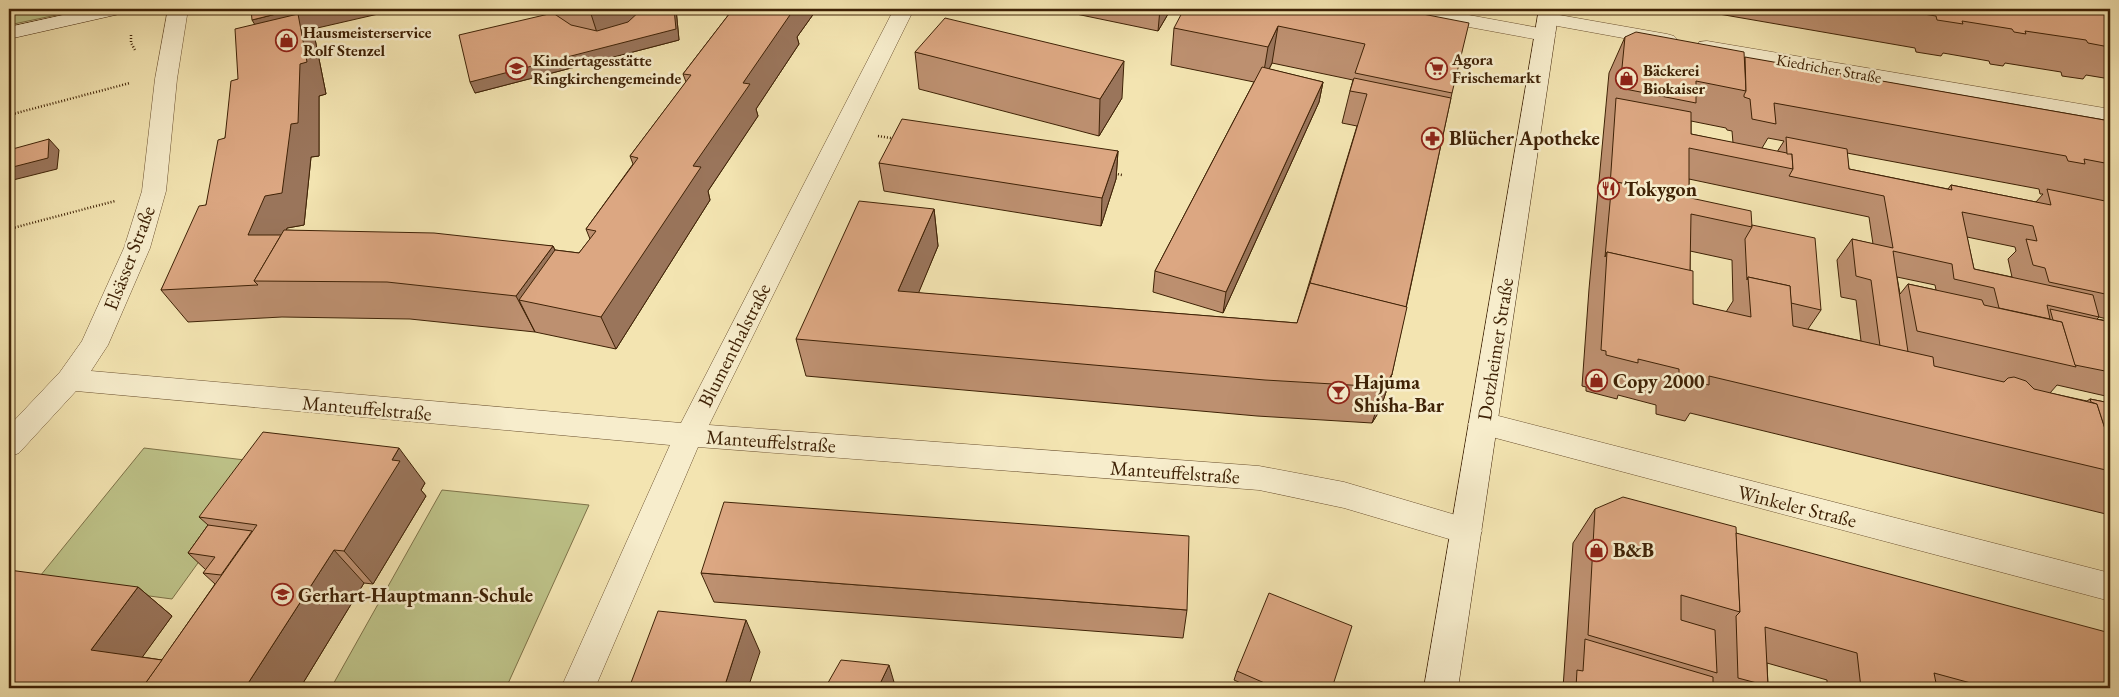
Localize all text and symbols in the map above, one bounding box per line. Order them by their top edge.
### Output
place label: Hausmeisterservice Rolf Stenzel [303,22,432,61]
shop icon: Hausmeisterservice Rolf Stenzel [275,29,299,53]
place label: Agora Frischemarkt [1451,49,1541,88]
street label: Kiedricher Straße [1775,49,1883,88]
place label: Kindertagesstätte Ringkirchengemeinde [533,50,681,89]
supermarket icon: Agora Frischemarkt [1424,56,1448,80]
school or university icon: Kindertagesstätte Ringkirchengemeinde [505,57,529,81]
place label: Bäckerei Biokaiser [1643,60,1705,99]
shop icon: Bäckerei Biokaiser [1615,67,1639,91]
place label: Blücher Apotheke [1449,125,1600,151]
pharmacy icon: Blücher Apotheke [1421,126,1445,150]
place label: Tokygon [1624,176,1697,202]
restaurant icon: Tokygon [1596,177,1620,201]
street label: Elsässer Straße [97,202,161,314]
street label: Dotzheimer Straße [1471,276,1519,422]
street label: Blumenthalstraße [692,278,776,411]
place label: Copy 2000 [1613,368,1705,394]
place label: Hajuma Shisha-Bar [1354,369,1445,418]
shop icon: Copy 2000 [1585,369,1609,393]
bar icon: Hajuma Shisha-Bar [1326,381,1350,405]
street label: Manteuffelstraße [301,389,433,427]
street label: Manteuffelstraße [705,424,837,459]
street label: Manteuffelstraße [1109,455,1241,490]
street label: Winkeler Straße [1735,479,1860,533]
place label: B&B [1613,537,1654,563]
shop icon: B&B [1585,538,1609,562]
place label: Gerhart-Hauptmann-Schule [298,582,533,608]
school or university icon: Gerhart-Hauptmann-Schule [270,583,294,607]

